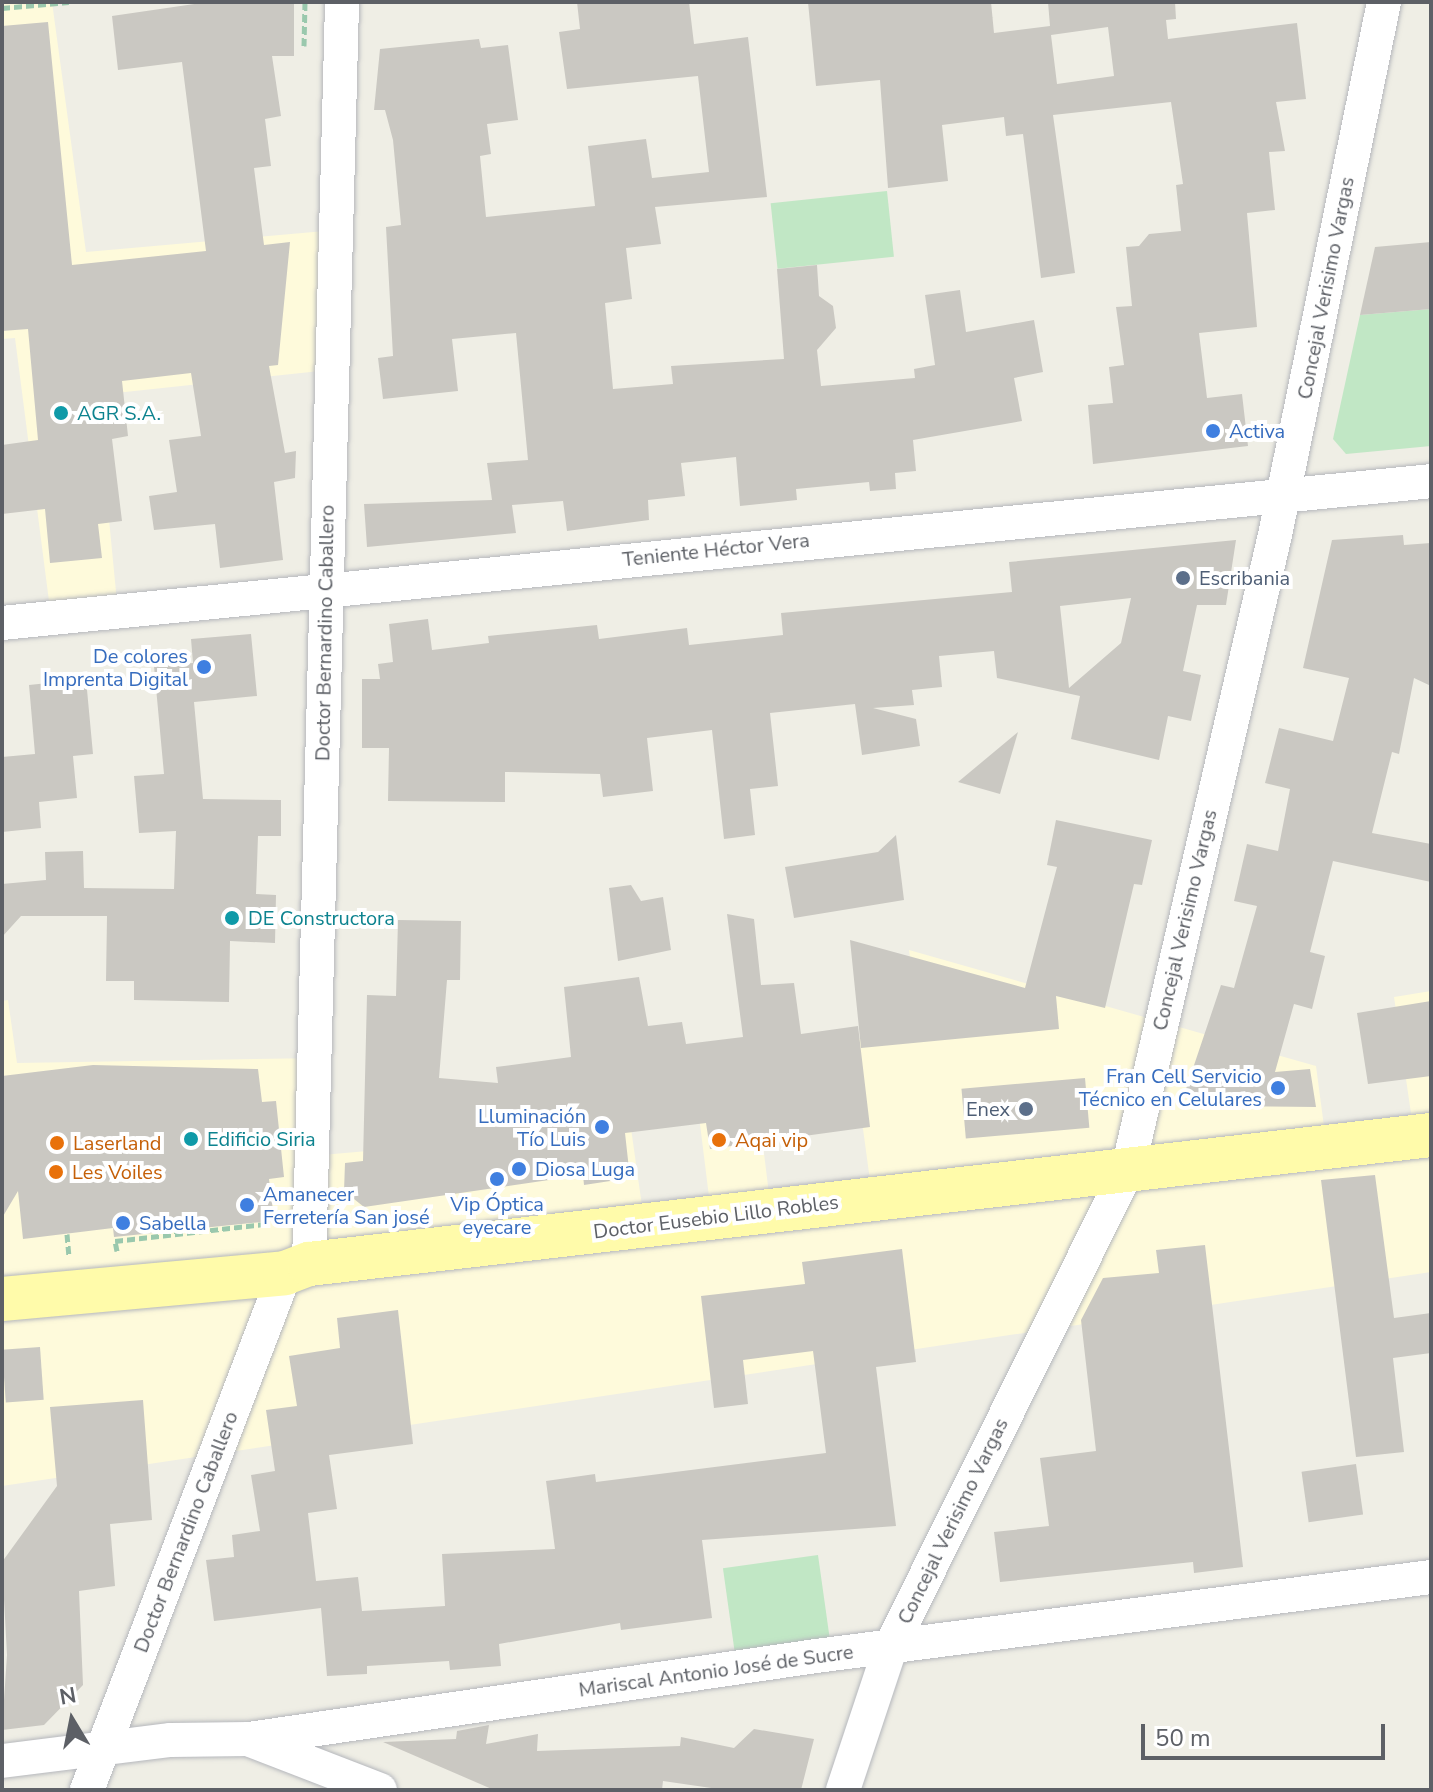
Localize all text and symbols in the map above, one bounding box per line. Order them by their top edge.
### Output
street label: Concejal Verisimo Vargas [1293,175,1359,401]
place label: AGR S.A. [77,401,161,425]
marker: AGR S.A. [52,404,70,422]
place label: Activa [1229,419,1285,443]
marker: Activa [1204,422,1222,440]
street label: Doctor Bernardino Caballero [311,505,339,761]
street label: Teniente Héctor Vera [621,528,811,572]
place label: Escribania [1199,566,1290,590]
marker: Escribania [1174,569,1192,587]
place label: De colores Imprenta Digital [43,644,188,691]
marker: De colores Imprenta Digital [195,658,213,676]
street label: Concejal Verisimo Vargas [1148,807,1222,1033]
place label: DE Constructora [248,906,395,930]
marker: DE Constructora [223,909,241,927]
place label: Fran Cell Servicio Técnico en Celulares [1079,1064,1262,1111]
marker: Fran Cell Servicio Técnico en Celulares [1269,1079,1287,1097]
place label: Enex [966,1097,1010,1121]
marker: Enex [1017,1100,1035,1118]
place label: Lluminación Tío Luis [478,1104,586,1151]
marker: Lluminación Tío Luis [593,1118,611,1136]
place label: Edificio Siria [207,1127,316,1151]
place label: Aqai vip [735,1128,808,1152]
marker: Edificio Siria [182,1130,200,1148]
place label: Laserland [73,1131,161,1155]
marker: Aqai vip [710,1131,728,1149]
marker: Laserland [48,1134,66,1152]
place label: Diosa Luga [535,1157,635,1181]
place label: Les Voiles [72,1160,163,1184]
marker: Diosa Luga [510,1160,528,1178]
marker: Les Voiles [47,1163,65,1181]
marker: Vip Óptica eyecare [488,1170,506,1188]
place label: Amanecer Ferretería San josé [263,1182,430,1229]
street label: Doctor Eusebio Lillo Robles [592,1190,840,1244]
place label: Vip Óptica eyecare [450,1192,544,1239]
marker: Amanecer Ferretería San josé [238,1196,256,1214]
place label: Sabella [139,1211,207,1235]
marker: Sabella [114,1214,132,1232]
street label: Doctor Bernardino Caballero [129,1408,243,1656]
street label: Concejal Verisimo Vargas [893,1414,1013,1628]
street label: Mariscal Antonio José de Sucre [577,1640,855,1702]
north arrow [32,1680,112,1760]
text: N [57,1680,79,1713]
scale bar [1145,1708,1389,1758]
text: 50 m [1155,1722,1211,1754]

